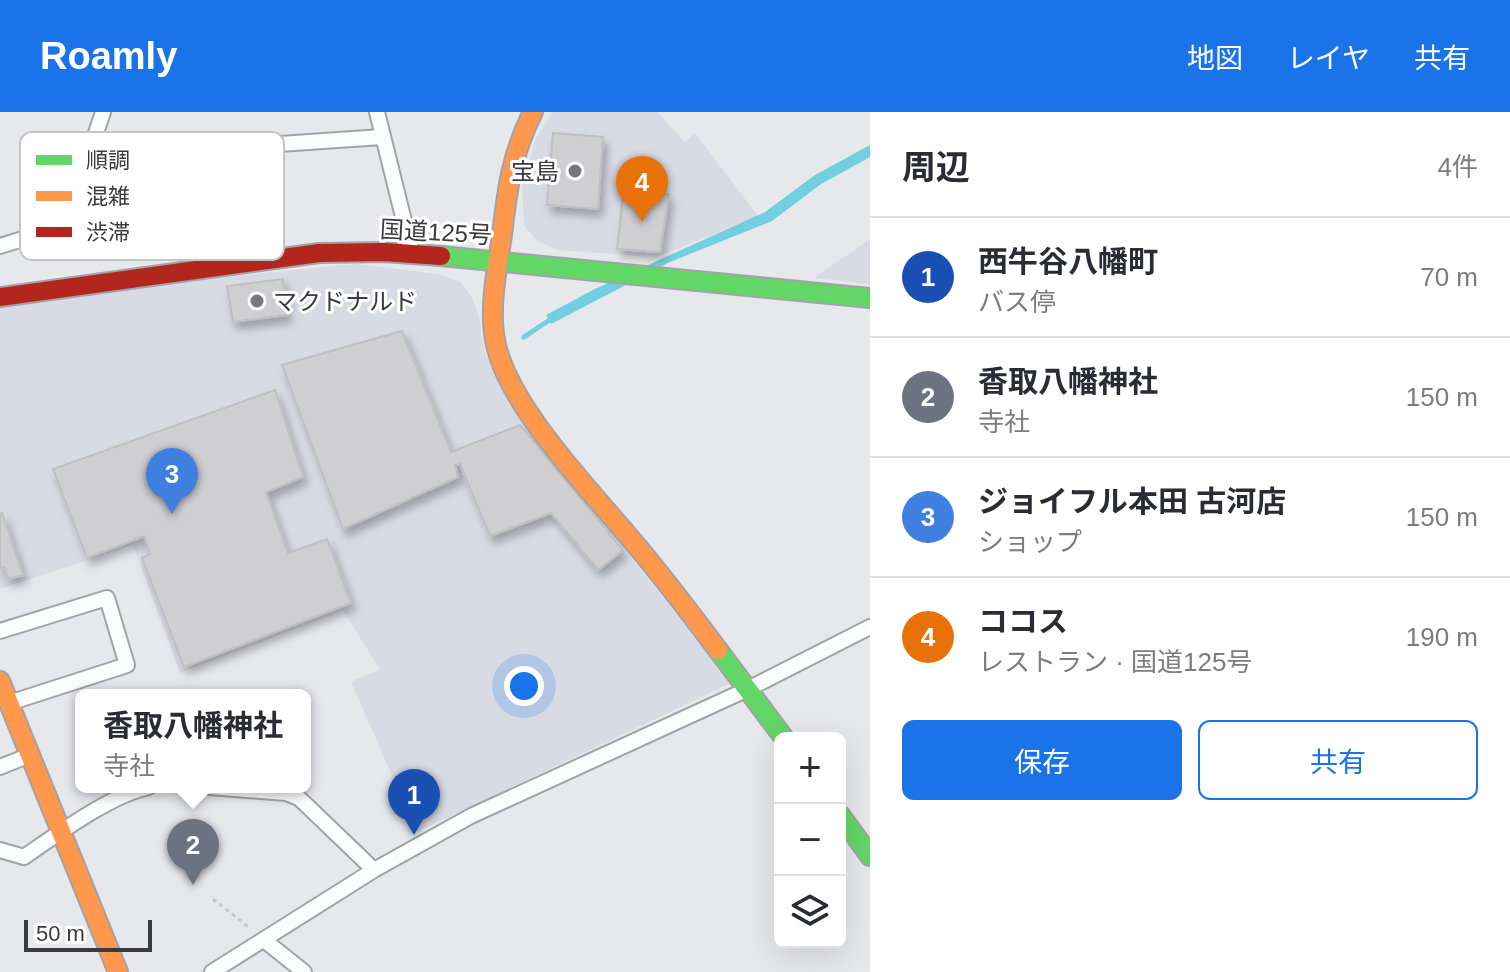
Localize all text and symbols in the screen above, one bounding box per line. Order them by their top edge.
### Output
text: Roamly [40,35,177,77]
text: 地図 [1187,43,1243,74]
text: レイヤ [1287,43,1370,74]
text: 共有 [1414,43,1470,74]
legend [20,132,284,260]
text: 順調 [86,148,130,173]
text: 周辺 [902,148,970,186]
text: 4件 [1438,152,1478,182]
pin: 4 [616,156,668,222]
place label: 宝島 [511,158,559,185]
marker: 宝島 [566,162,584,180]
text: 混雑 [86,184,130,209]
street label: 国道125号 [379,216,493,248]
text: 渋滞 [86,220,130,245]
text: 西牛谷八幡町 [978,245,1158,278]
text: 1 [921,262,935,292]
text: 70 m [1420,262,1478,292]
text: バス停 [978,287,1056,317]
place label: マクドナルド [273,288,417,315]
marker: マクドナルド [248,292,266,310]
text: 香取八幡神社 [978,365,1158,398]
text: 2 [921,382,935,412]
text: 150 m [1406,382,1478,412]
text: 寺社 [978,407,1030,437]
pin: 3 [146,448,198,514]
text: ジョイフル本田 古河店 [978,485,1286,518]
text: 3 [921,502,935,532]
text: 150 m [1406,502,1478,532]
text: ショップ [978,527,1082,557]
text: ココス [978,605,1068,638]
text: 4 [921,622,935,652]
text: 190 m [1406,622,1478,652]
text: レストラン · 国道125号 [978,647,1253,677]
your location [504,666,544,706]
popup [75,689,311,793]
text: 香取八幡神社 [103,709,283,742]
button: 保存 [902,720,1182,800]
button: 共有 [1198,720,1478,800]
map controls [774,732,846,948]
button: + [774,732,846,804]
text: 寺社 [103,751,155,781]
pin: 1 [388,769,440,835]
button: − [774,804,846,876]
pin: 2 [167,819,219,885]
button: layers [774,876,846,948]
scale bar [24,916,152,952]
text: 50 m [36,921,85,946]

